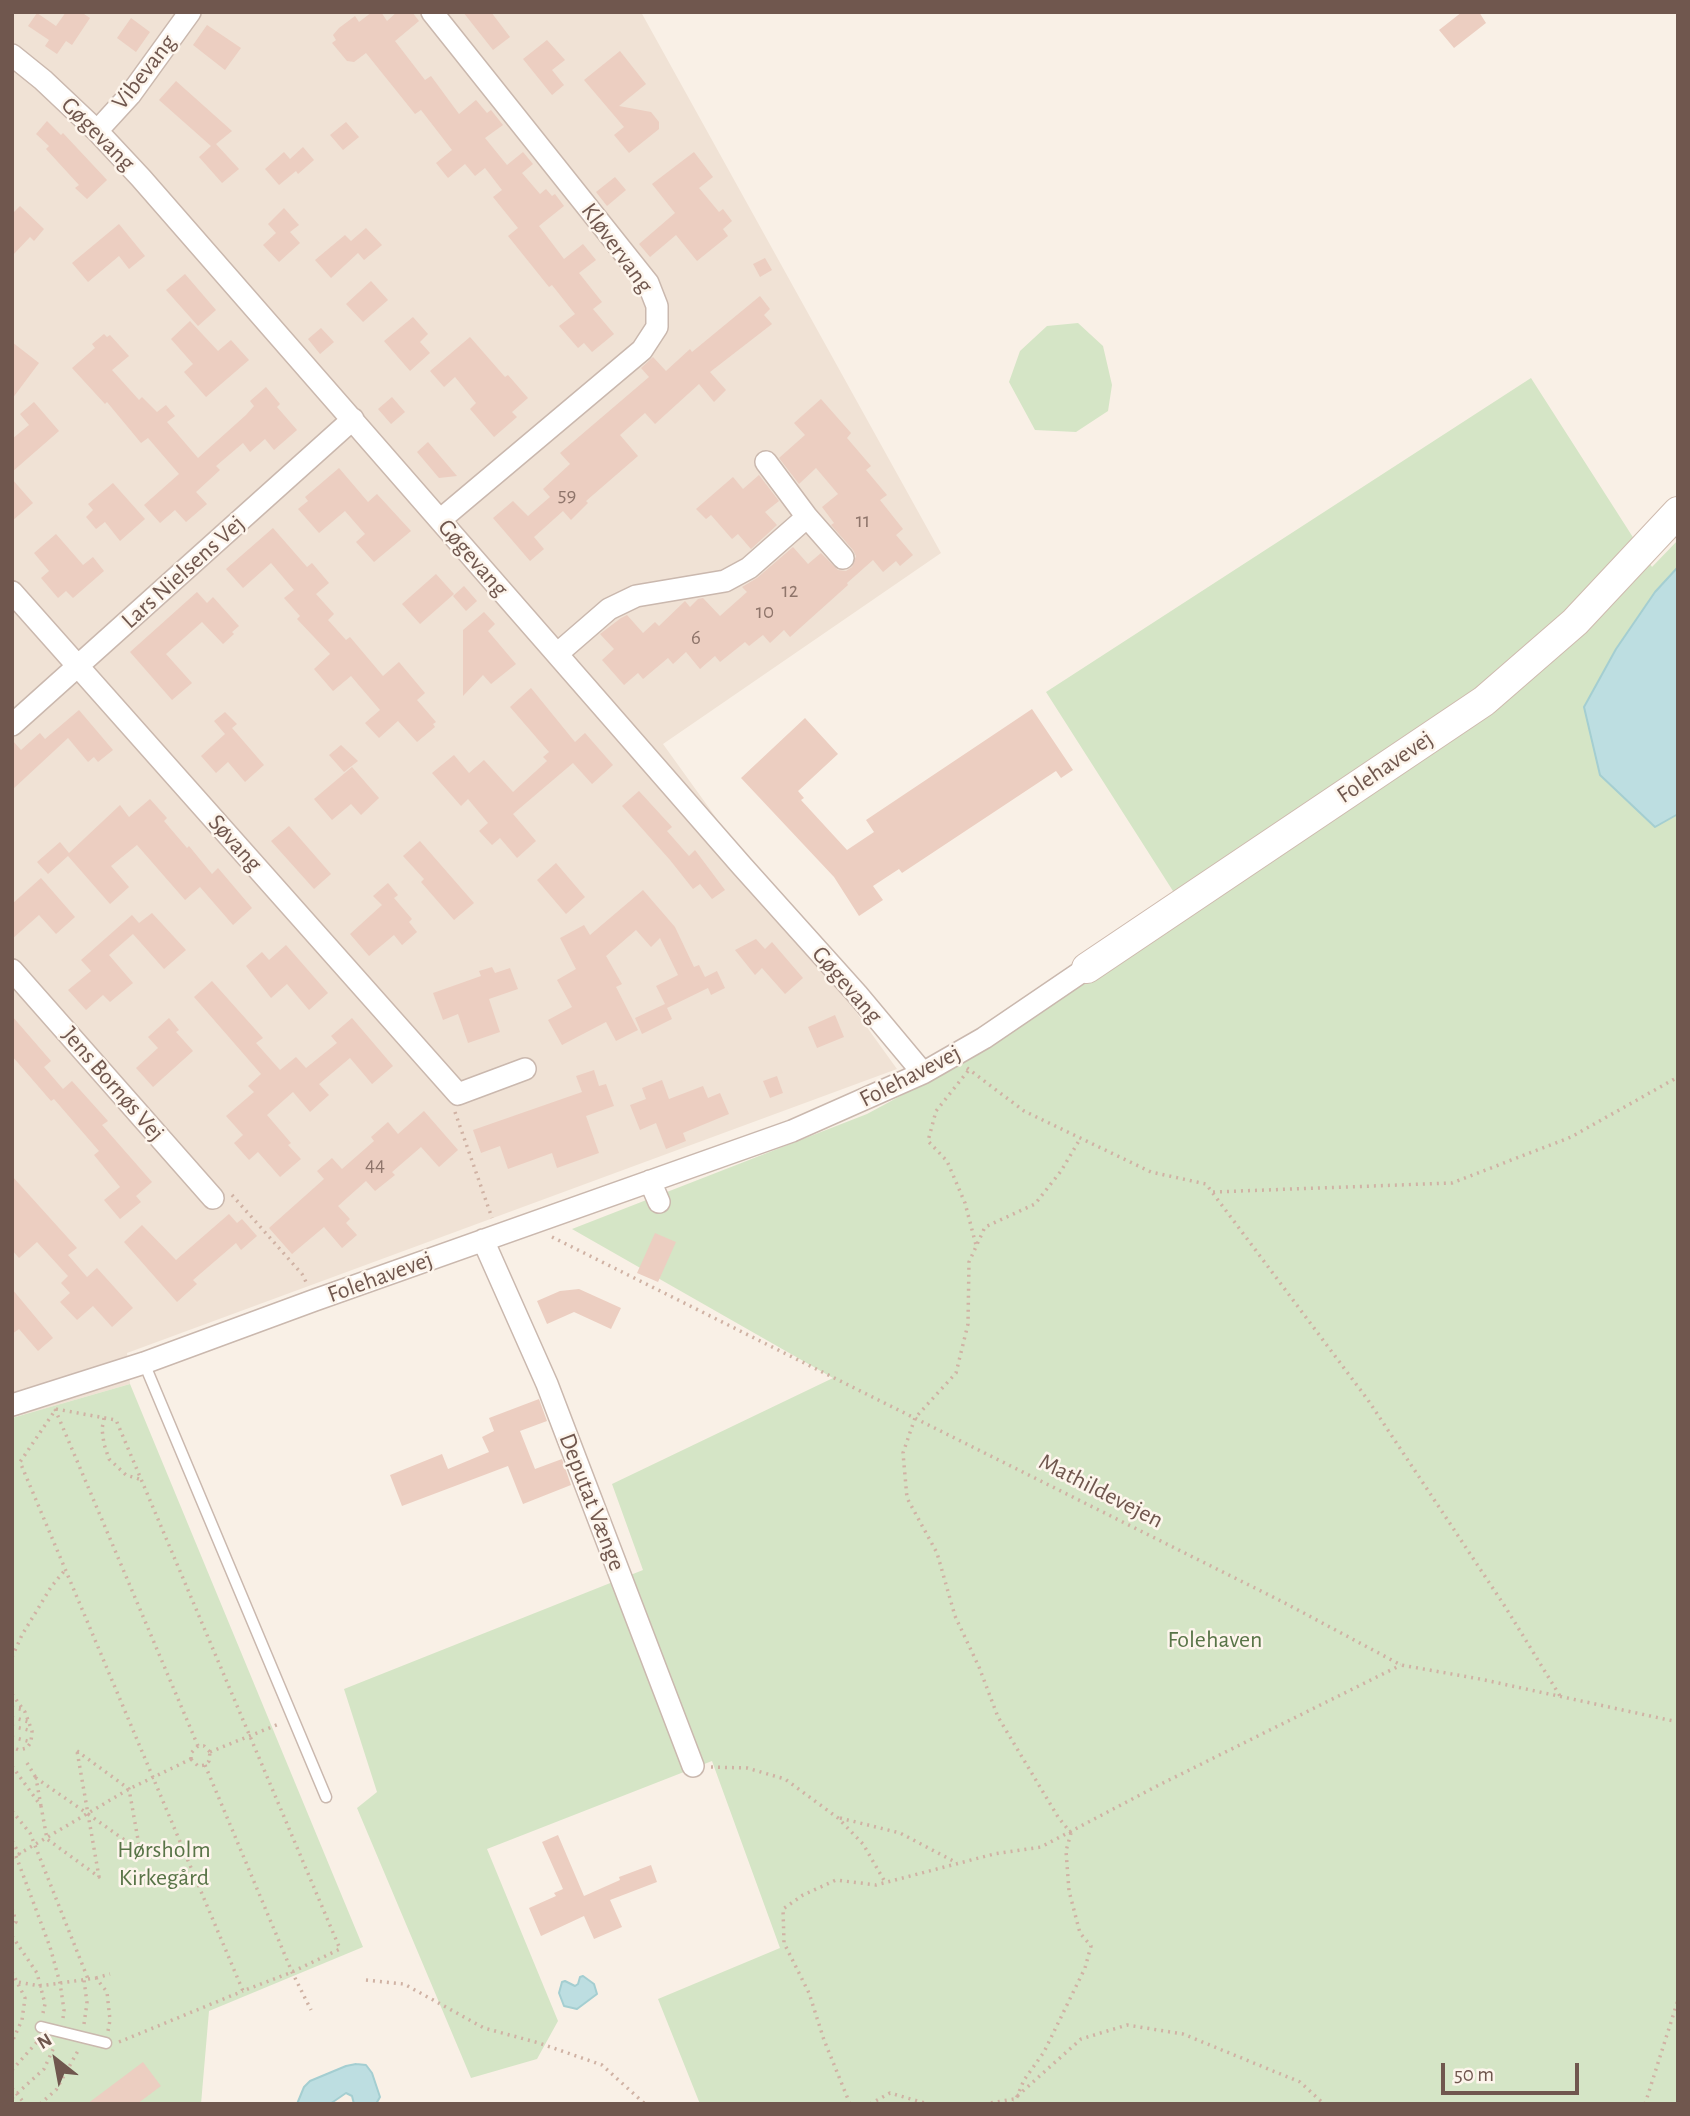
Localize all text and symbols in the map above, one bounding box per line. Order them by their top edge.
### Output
street label: Vibevang [106,29,182,115]
street label: Gøgevang [55,91,141,177]
street label: Kløvervang [575,197,659,299]
house number: 59 [558,482,576,508]
house number: 11 [856,508,870,534]
street label: Lars Nielsens Vej [116,509,250,635]
street label: Gøgevang [432,513,514,603]
house number: 12 [782,578,798,604]
house number: 10 [756,599,774,625]
house number: 6 [691,625,701,651]
street label: Folehavevej [1331,724,1439,810]
street label: Søvang [202,808,268,878]
street label: Gøgevang [806,940,888,1030]
street label: Jens Bornøs Vej [56,1021,170,1147]
street label: Folehavevej [855,1038,965,1114]
house number: 44 [365,1152,385,1178]
street label: Folehavevej [324,1245,436,1309]
street label: Deputat Vænge [553,1429,631,1575]
street label: Mathildevejen [1034,1447,1168,1535]
park label: Folehaven [1168,1626,1262,1654]
park label: Hørsholm Kirkegård [117,1836,211,1892]
north arrow [21,2025,91,2095]
text: N [34,2030,55,2053]
scale bar [1445,2050,1583,2094]
text: 50 m [1454,2064,1494,2085]

